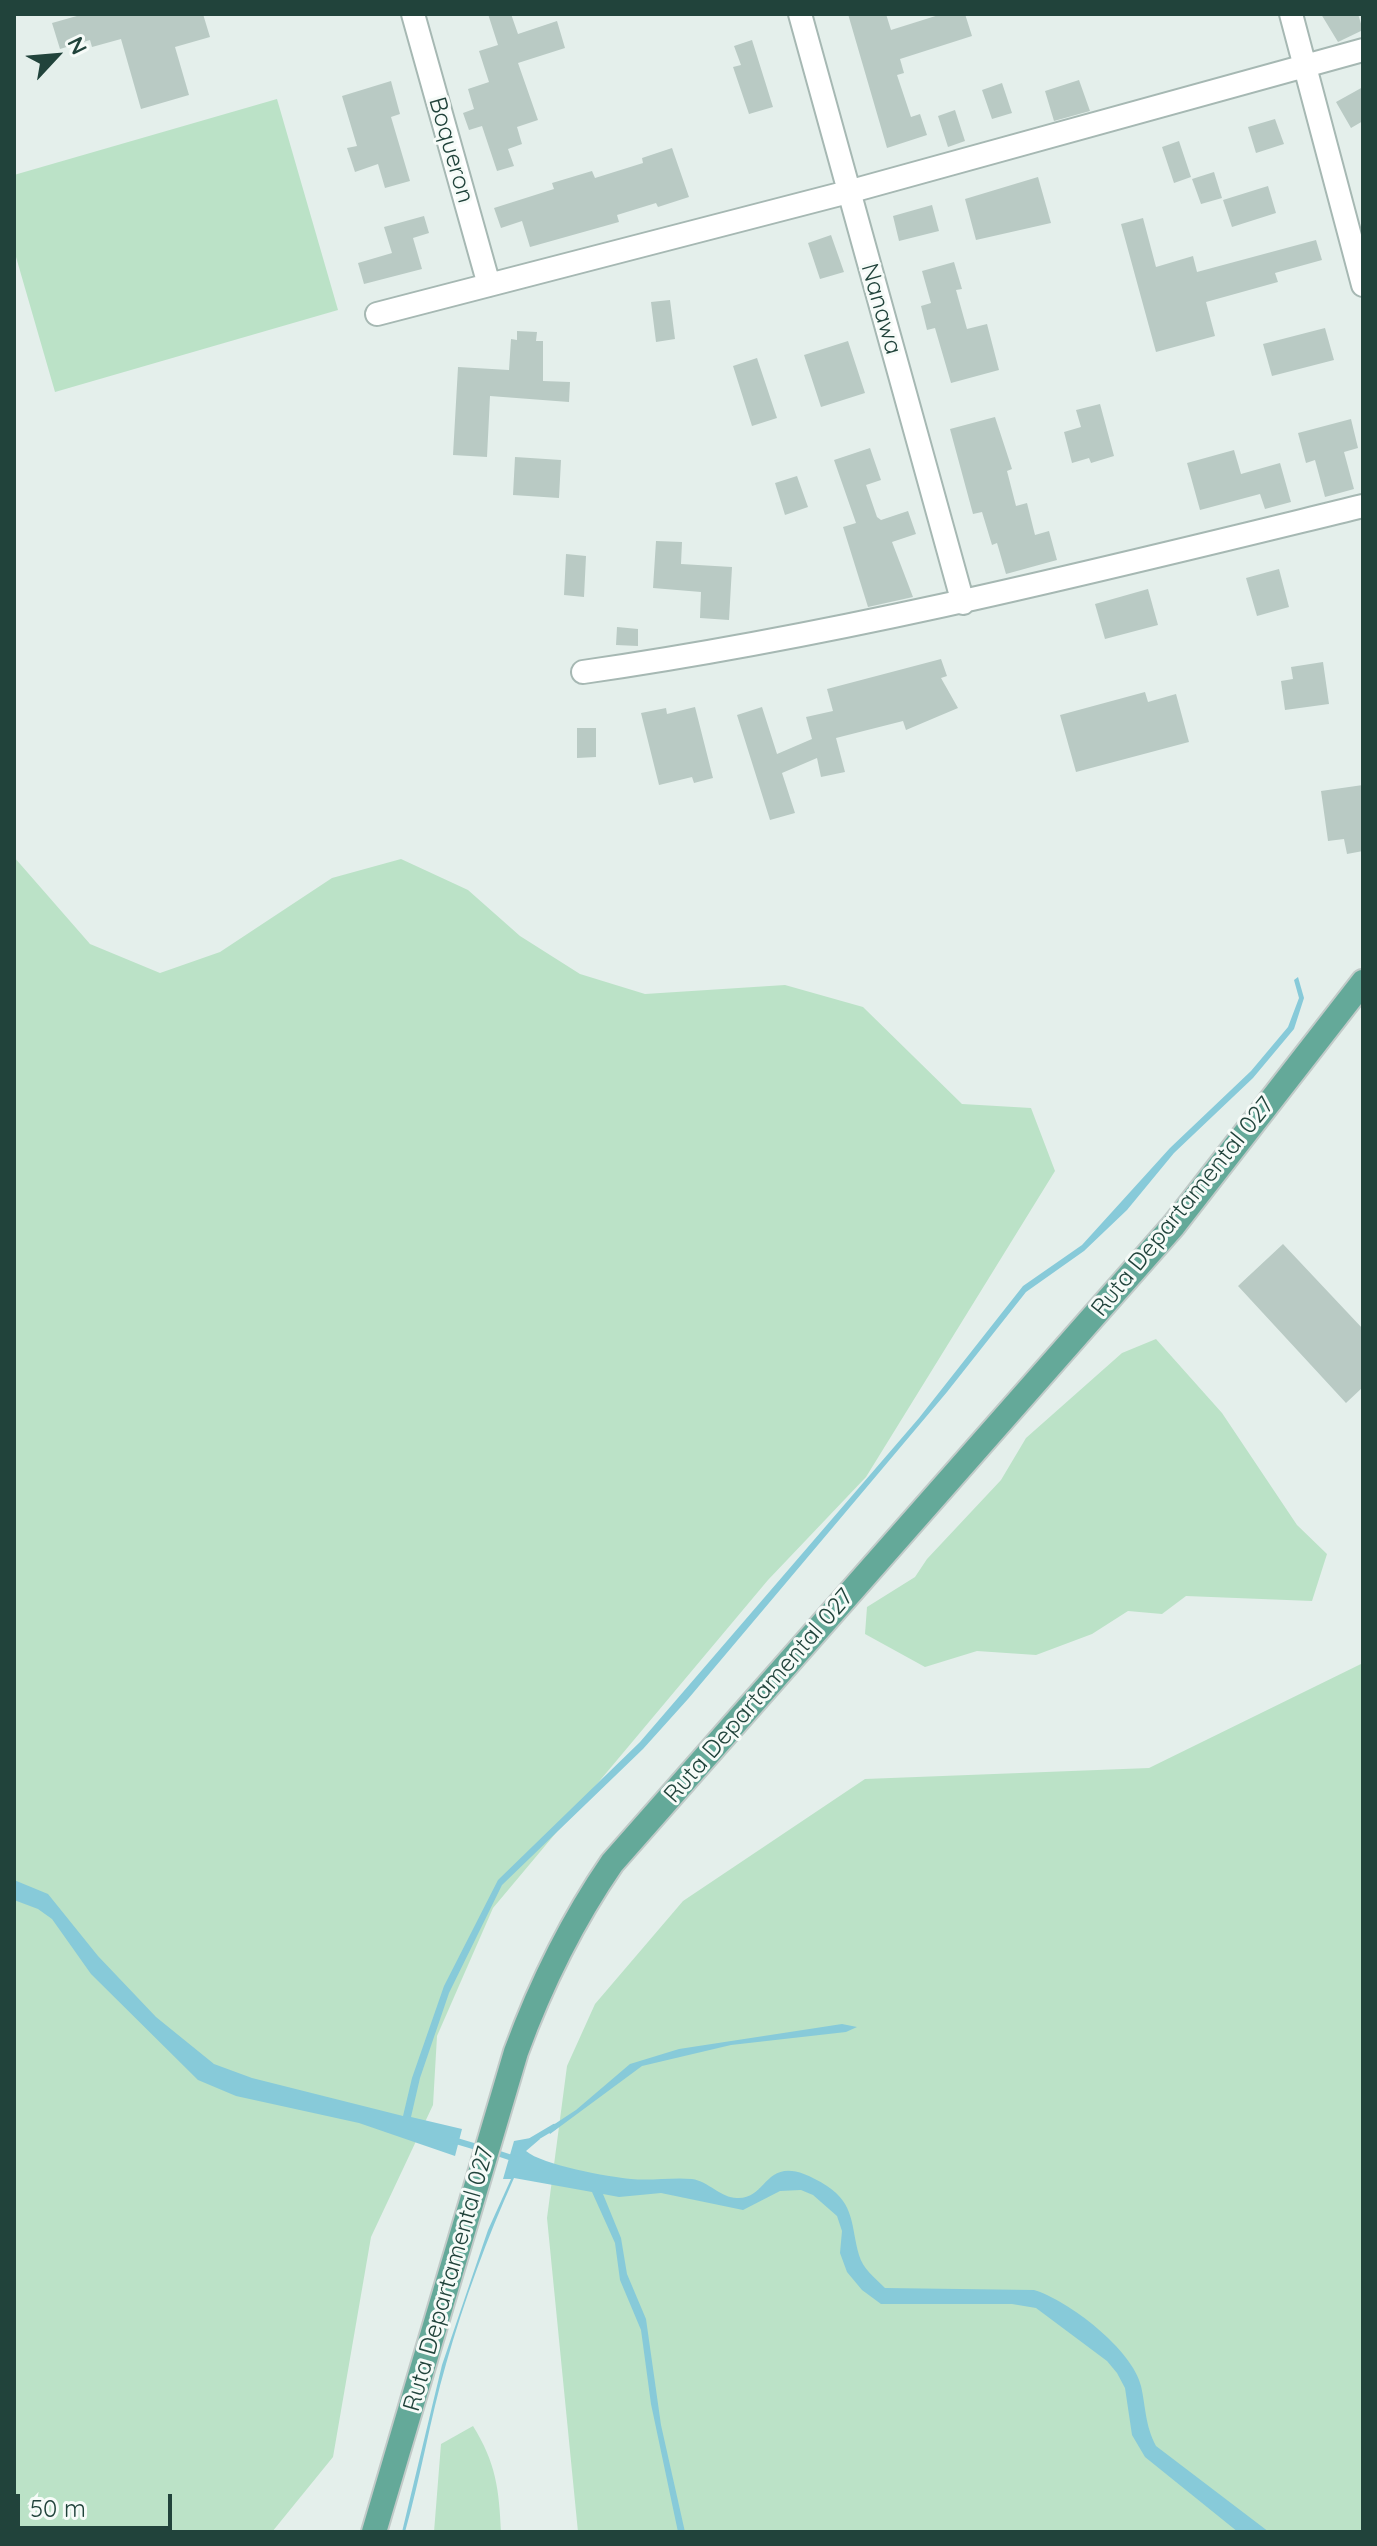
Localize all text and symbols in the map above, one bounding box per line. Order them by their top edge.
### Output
north arrow [16,16,96,96]
text: N [61,32,94,59]
street label: Boqueron [422,94,480,206]
street label: Nanawa [854,260,908,358]
street label: Ruta Departamental 027 [1086,1091,1280,1323]
street label: Ruta Departamental 027 [658,1583,860,1809]
street label: Ruta Departamental 027 [397,2143,501,2415]
scale bar [20,2478,176,2528]
text: 50 m [30,2493,86,2523]

